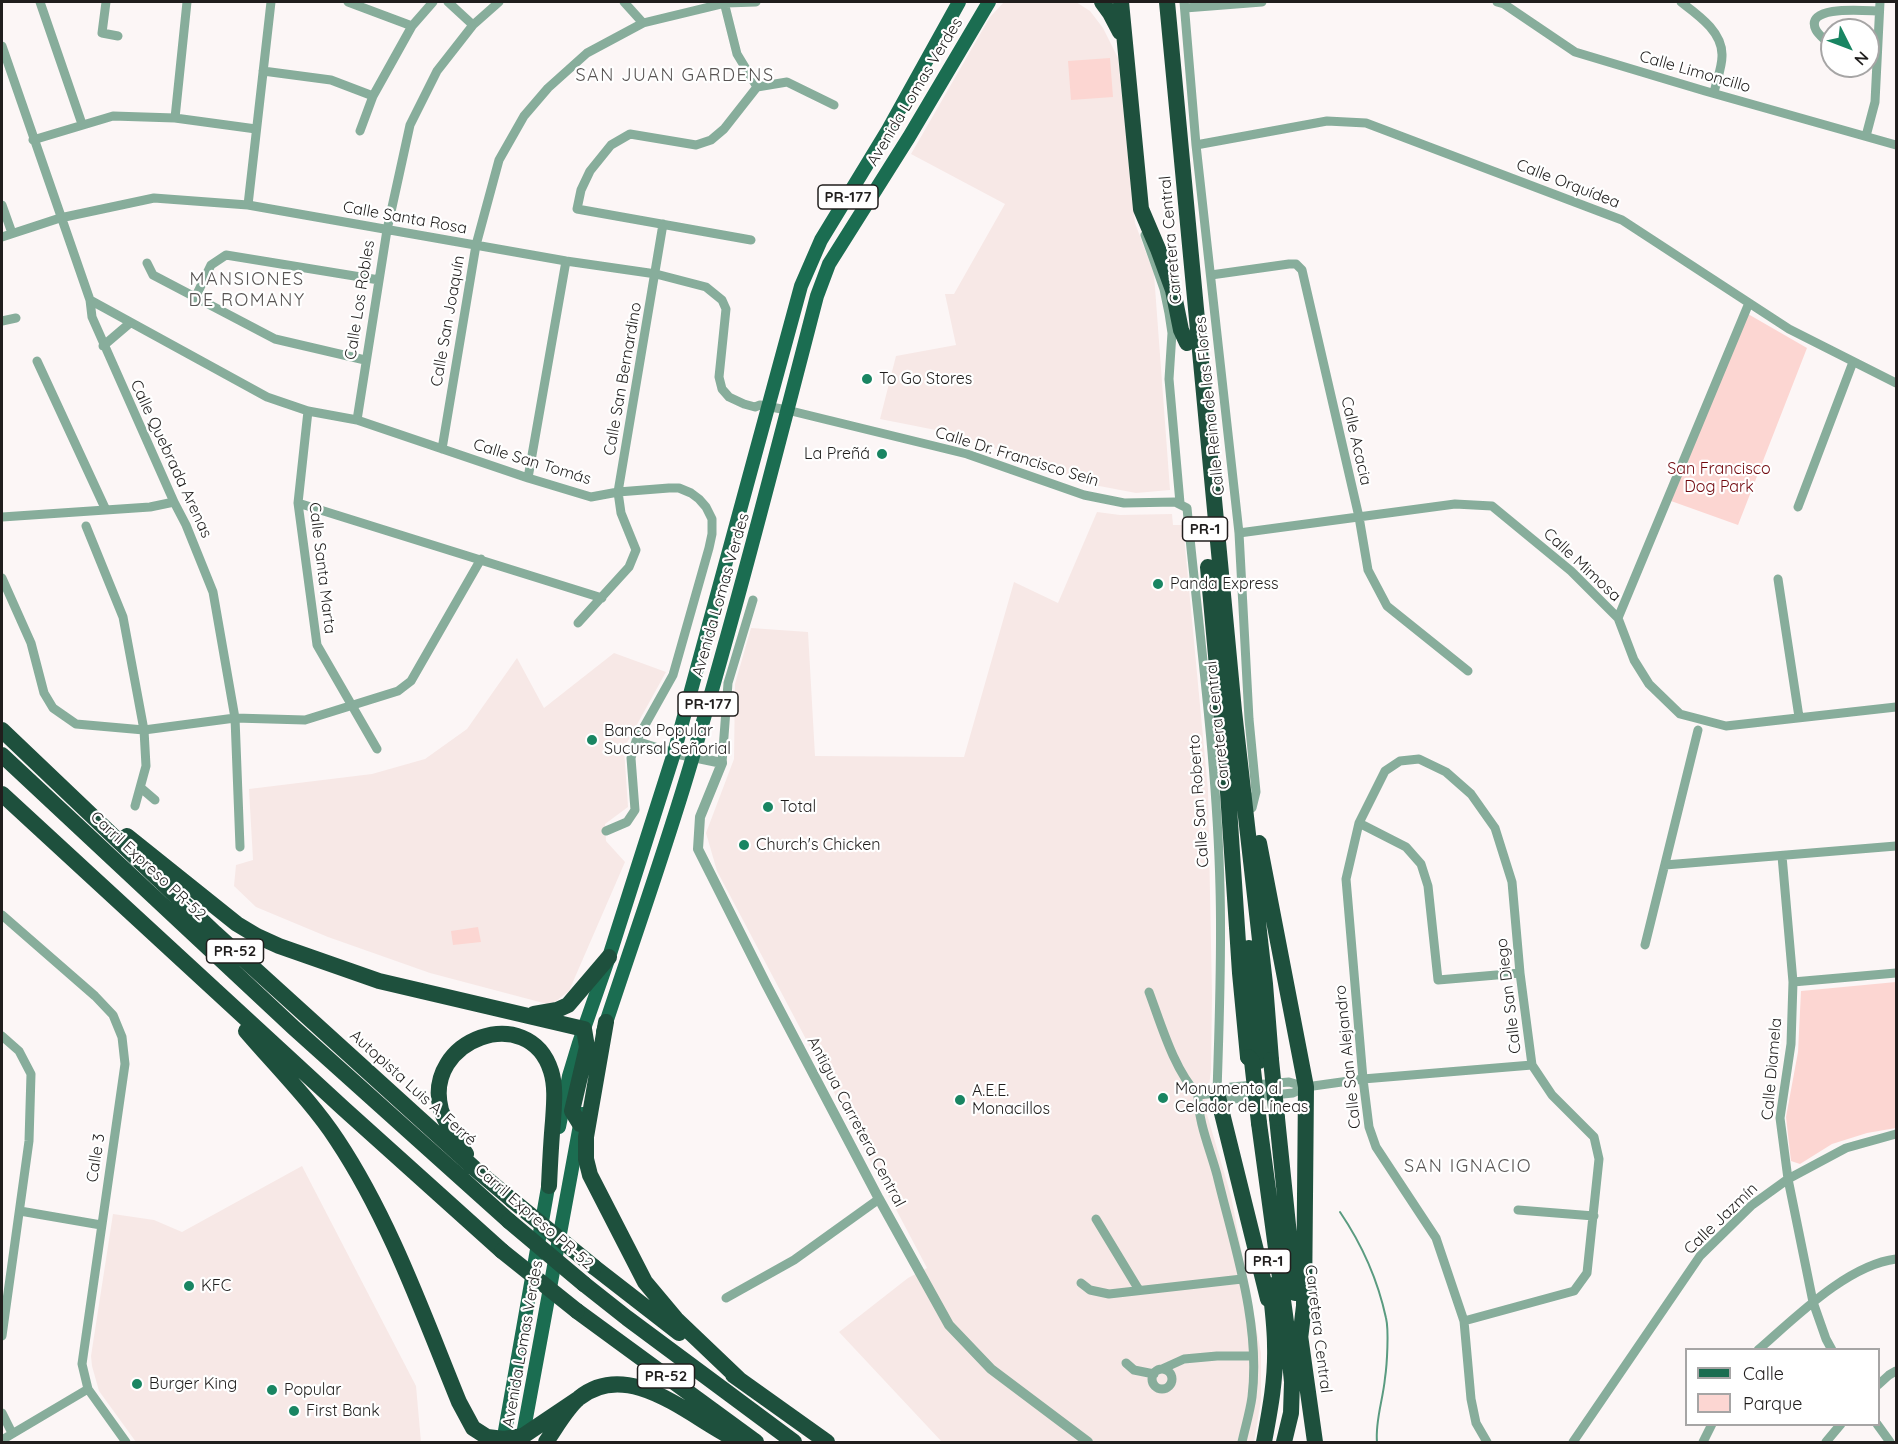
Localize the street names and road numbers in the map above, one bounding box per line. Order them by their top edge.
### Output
street label: Avenida Lomas Verdes [863,14,967,170]
street label: Calle Limoncillo [1637,47,1753,97]
street label: Calle Orquídea [1513,155,1623,213]
street label: Carretera Central [1156,175,1186,305]
road number: PR-177 [818,185,878,209]
street label: Calle Santa Rosa [341,198,469,238]
street label: Calle Los Robles [341,239,379,361]
street label: Calle San Joaquín [427,254,469,388]
street label: Calle San Bernardino [600,301,646,457]
street label: Calle Reina de las Flores [1191,315,1229,497]
street label: Calle Quebrada Arenas [126,377,216,541]
street label: Calle Acacia [1336,395,1376,487]
street label: Calle Dr. Francisco Seín [933,423,1101,491]
street label: Calle San Tomás [471,435,593,489]
street label: Calle Santa Marta [304,501,340,635]
street label: Avenida Lomas Verdes [688,511,754,679]
road number: PR-1 [1182,517,1228,541]
street label: Calle Mimosa [1539,524,1625,606]
street label: Carretera Central [1202,660,1234,790]
road number: PR-177 [678,692,738,716]
street label: Calle San Roberto [1185,734,1213,868]
street label: Carril Expreso PR-52 [86,808,210,924]
street label: Calle San Diego [1492,937,1526,1055]
road number: PR-52 [206,939,264,963]
street label: Calle San Alejandro [1331,984,1365,1130]
street label: Calle Diamela [1758,1017,1786,1121]
street label: Autopista Luis A. Ferré [346,1026,480,1150]
street label: Antigua Carretera Central [803,1033,909,1211]
street label: Calle 3 [83,1132,109,1184]
street label: Carril Expreso PR-52 [471,1160,597,1274]
street label: Calle Jazmín [1680,1179,1762,1259]
road number: PR-1 [1246,1249,1290,1273]
street label: Avenida Lomas Verdes [499,1259,547,1429]
street label: Carretera Central [1301,1264,1335,1394]
road number: PR-52 [638,1364,694,1388]

